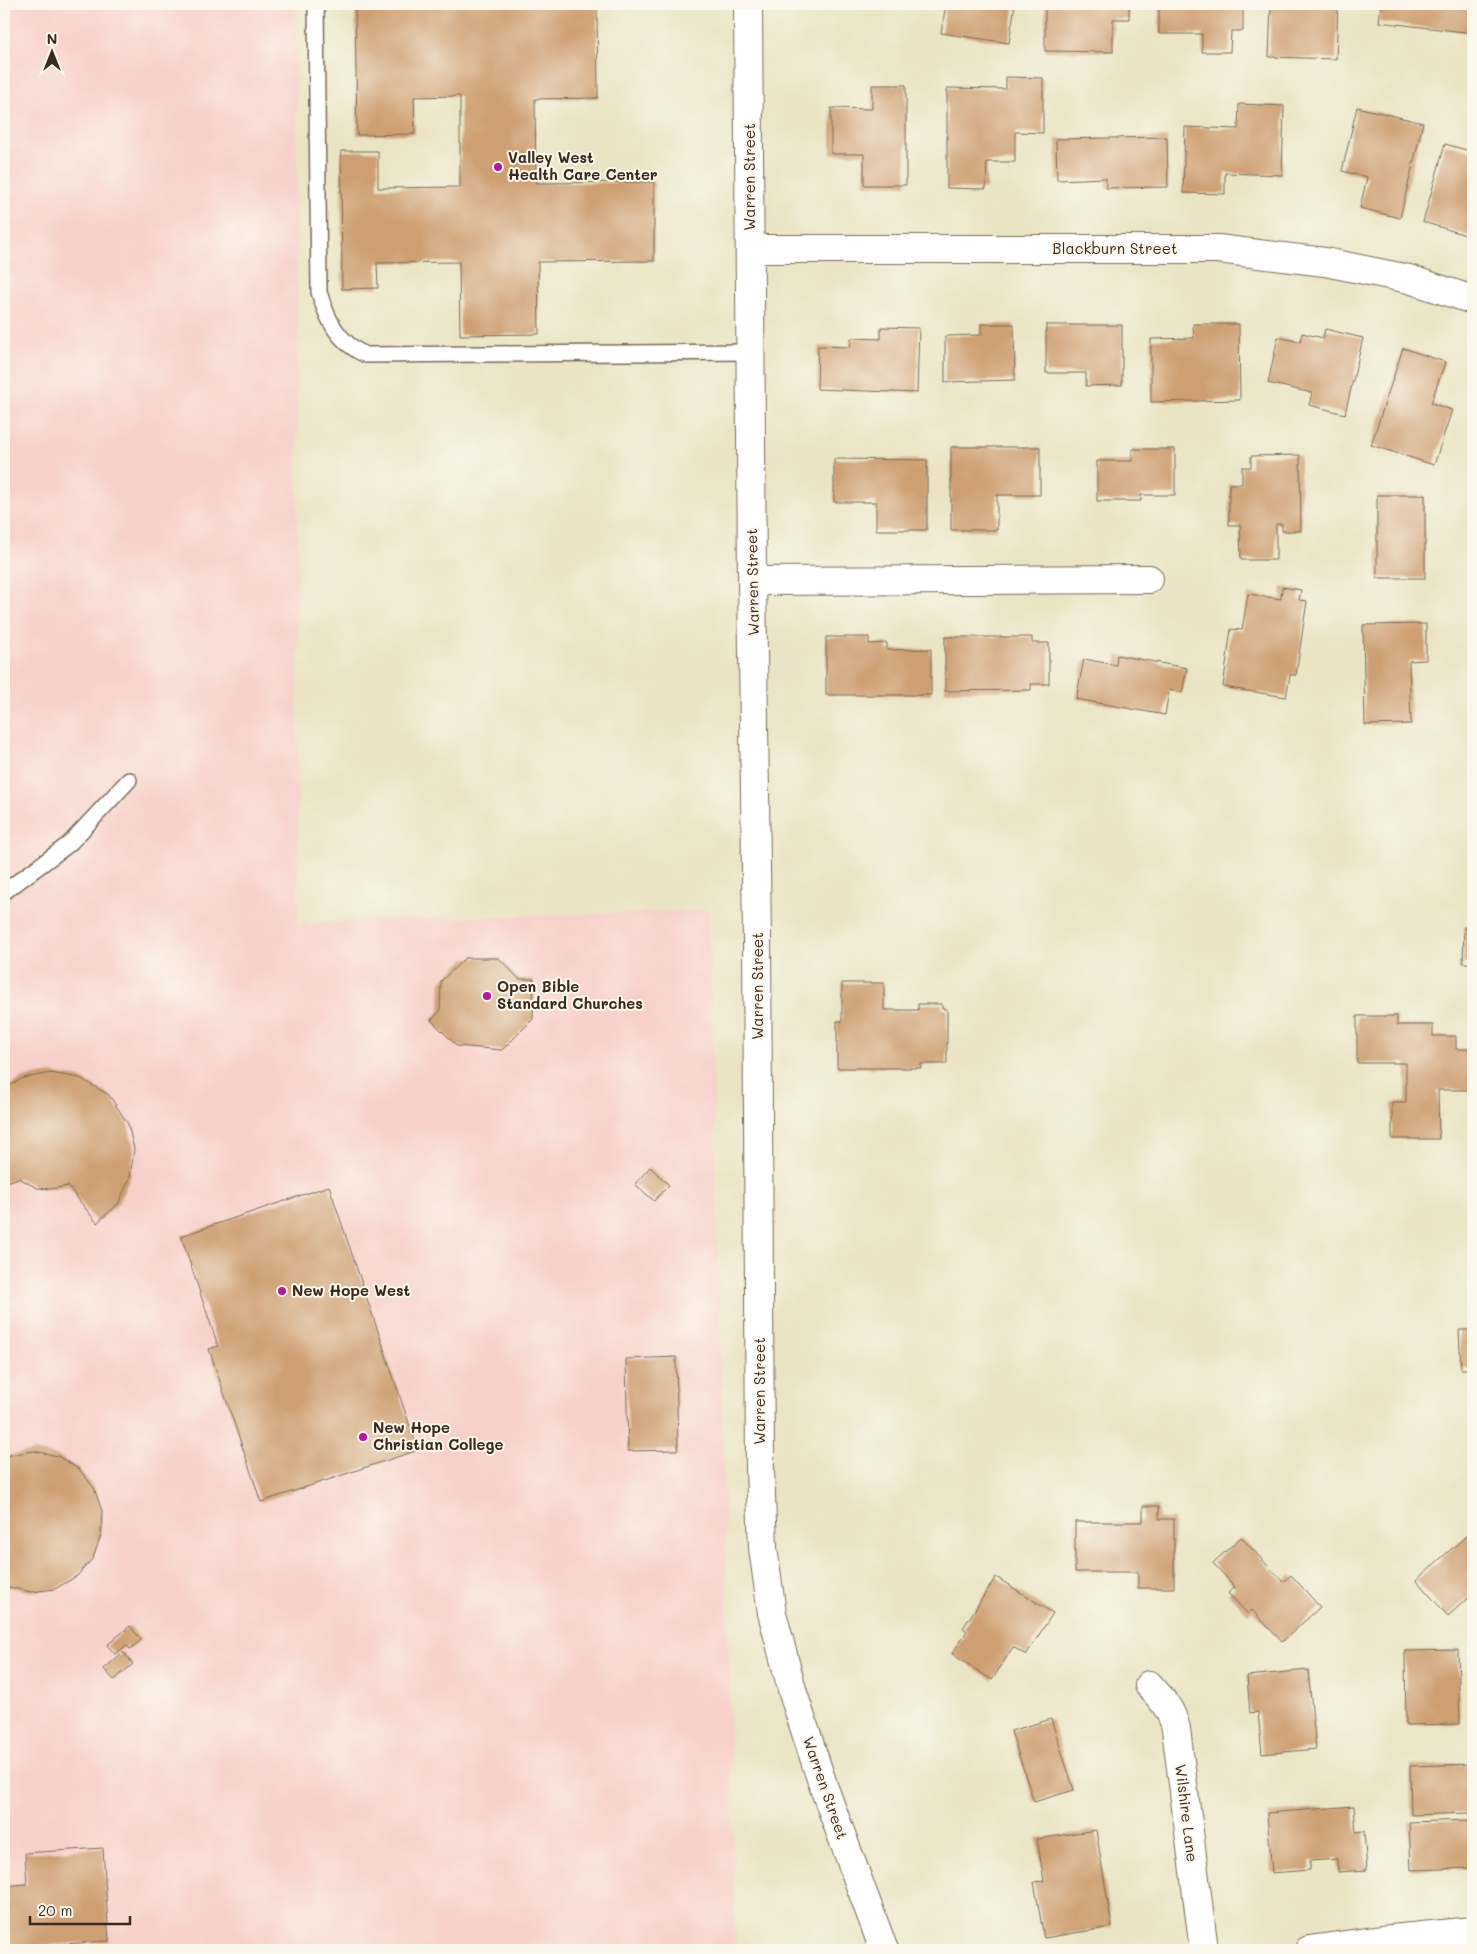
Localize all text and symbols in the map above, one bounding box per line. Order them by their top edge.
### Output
north arrow [28,28,78,78]
text: N [47,29,57,48]
street label: Warren Street [739,123,759,231]
place label: Valley West Health Care Center [508,147,658,184]
marker: Valley West Health Care Center [492,161,504,173]
street label: Blackburn Street [1052,238,1178,258]
street label: Warren Street [741,528,763,636]
street label: Warren Street [747,932,767,1040]
place label: Open Bible Standard Churches [497,976,643,1013]
marker: Open Bible Standard Churches [481,990,493,1002]
place label: New Hope West [292,1280,411,1300]
marker: New Hope West [276,1285,288,1297]
street label: Warren Street [749,1337,769,1445]
place label: New Hope Christian College [373,1417,503,1454]
marker: New Hope Christian College [357,1431,369,1443]
street label: Warren Street [799,1733,853,1842]
street label: Wilshire Lane [1171,1763,1203,1863]
scale bar [30,1894,130,1926]
text: 20 m [38,1900,72,1920]

